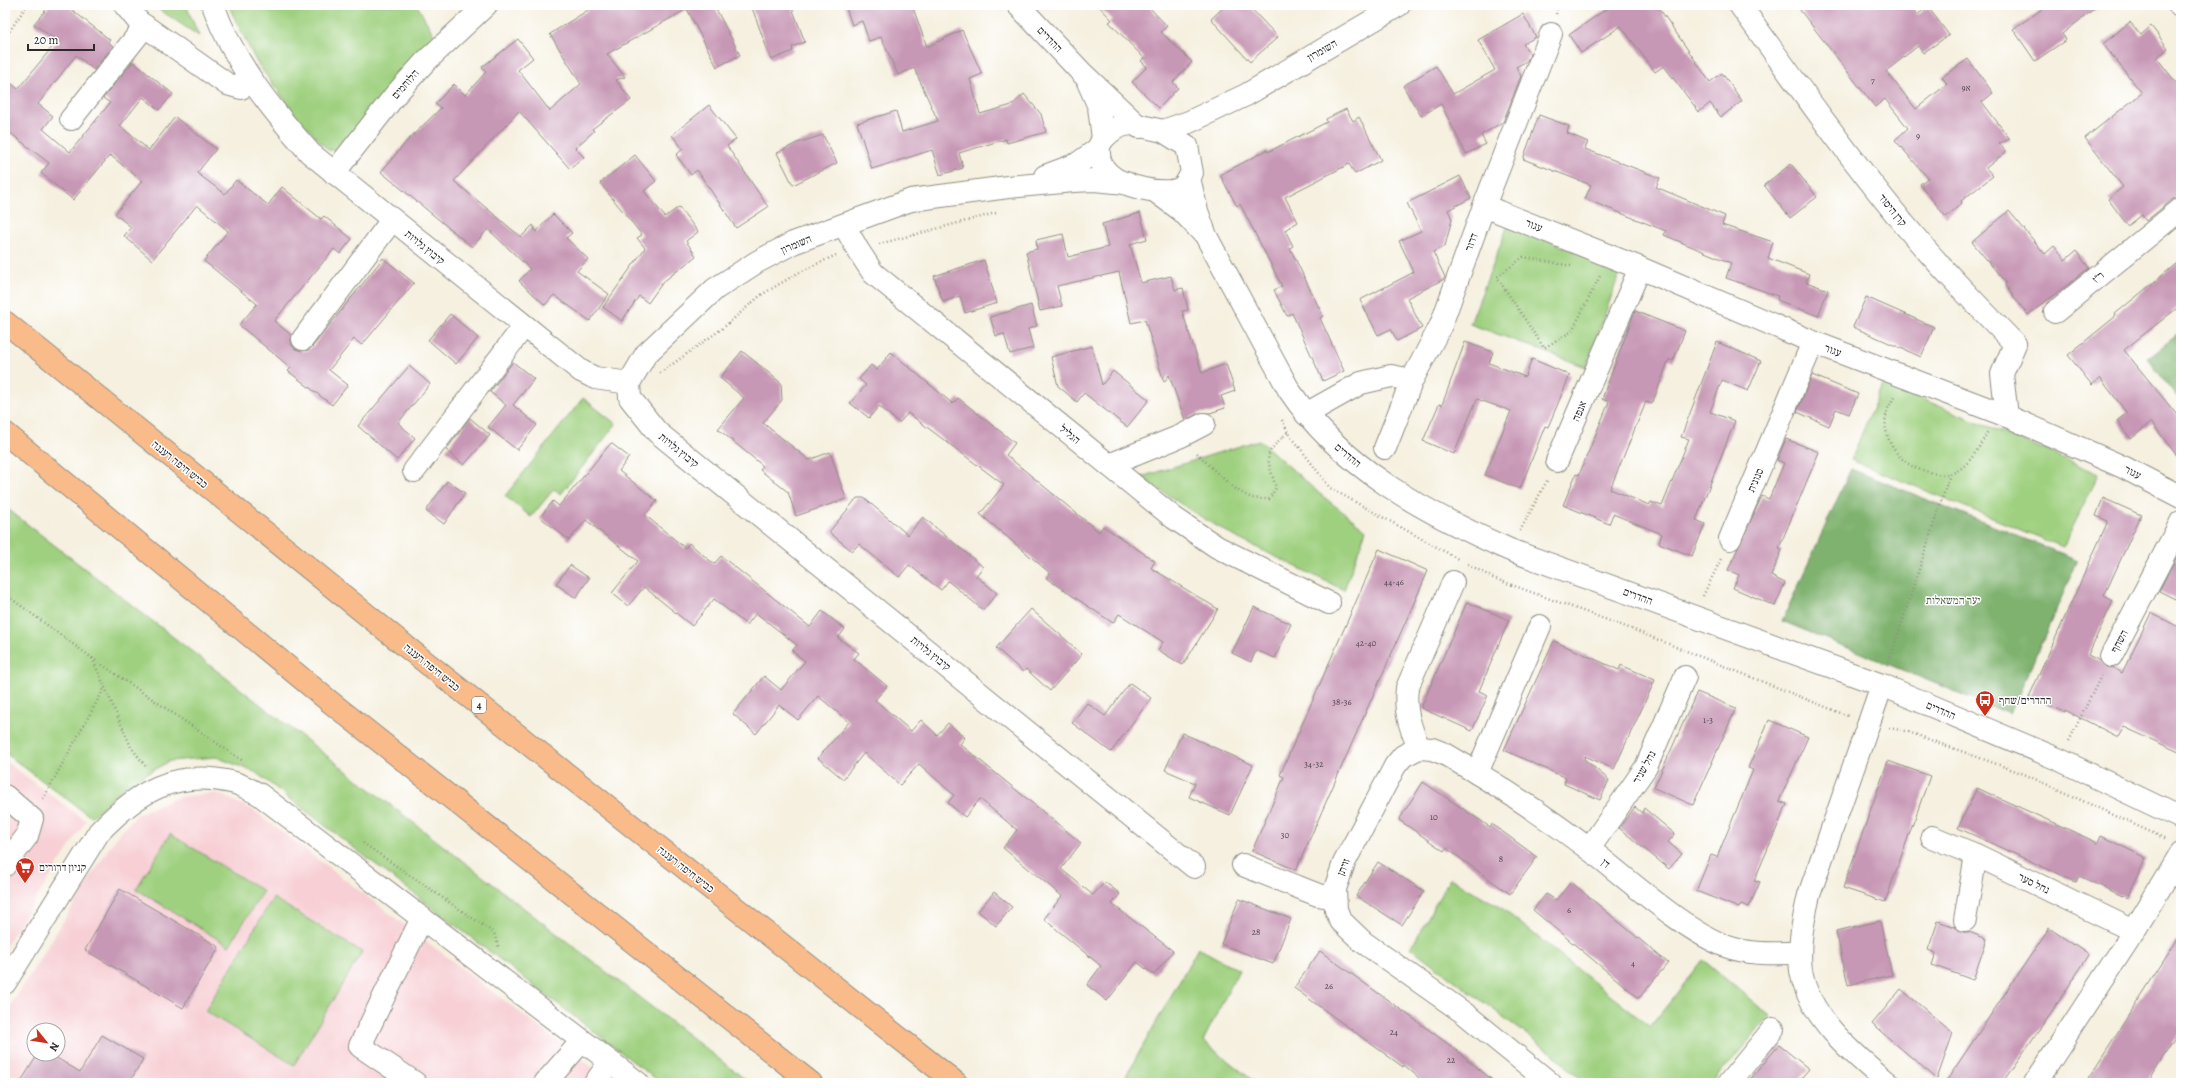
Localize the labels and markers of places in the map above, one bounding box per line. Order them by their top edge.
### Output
bus stop icon: ההדרים/שחף [1974,689,1996,717]
place label: ההדרים/שחף [1999,693,2052,708]
supermarket icon: קניון דרורים [14,856,36,884]
place label: קניון דרורים [39,860,87,875]

